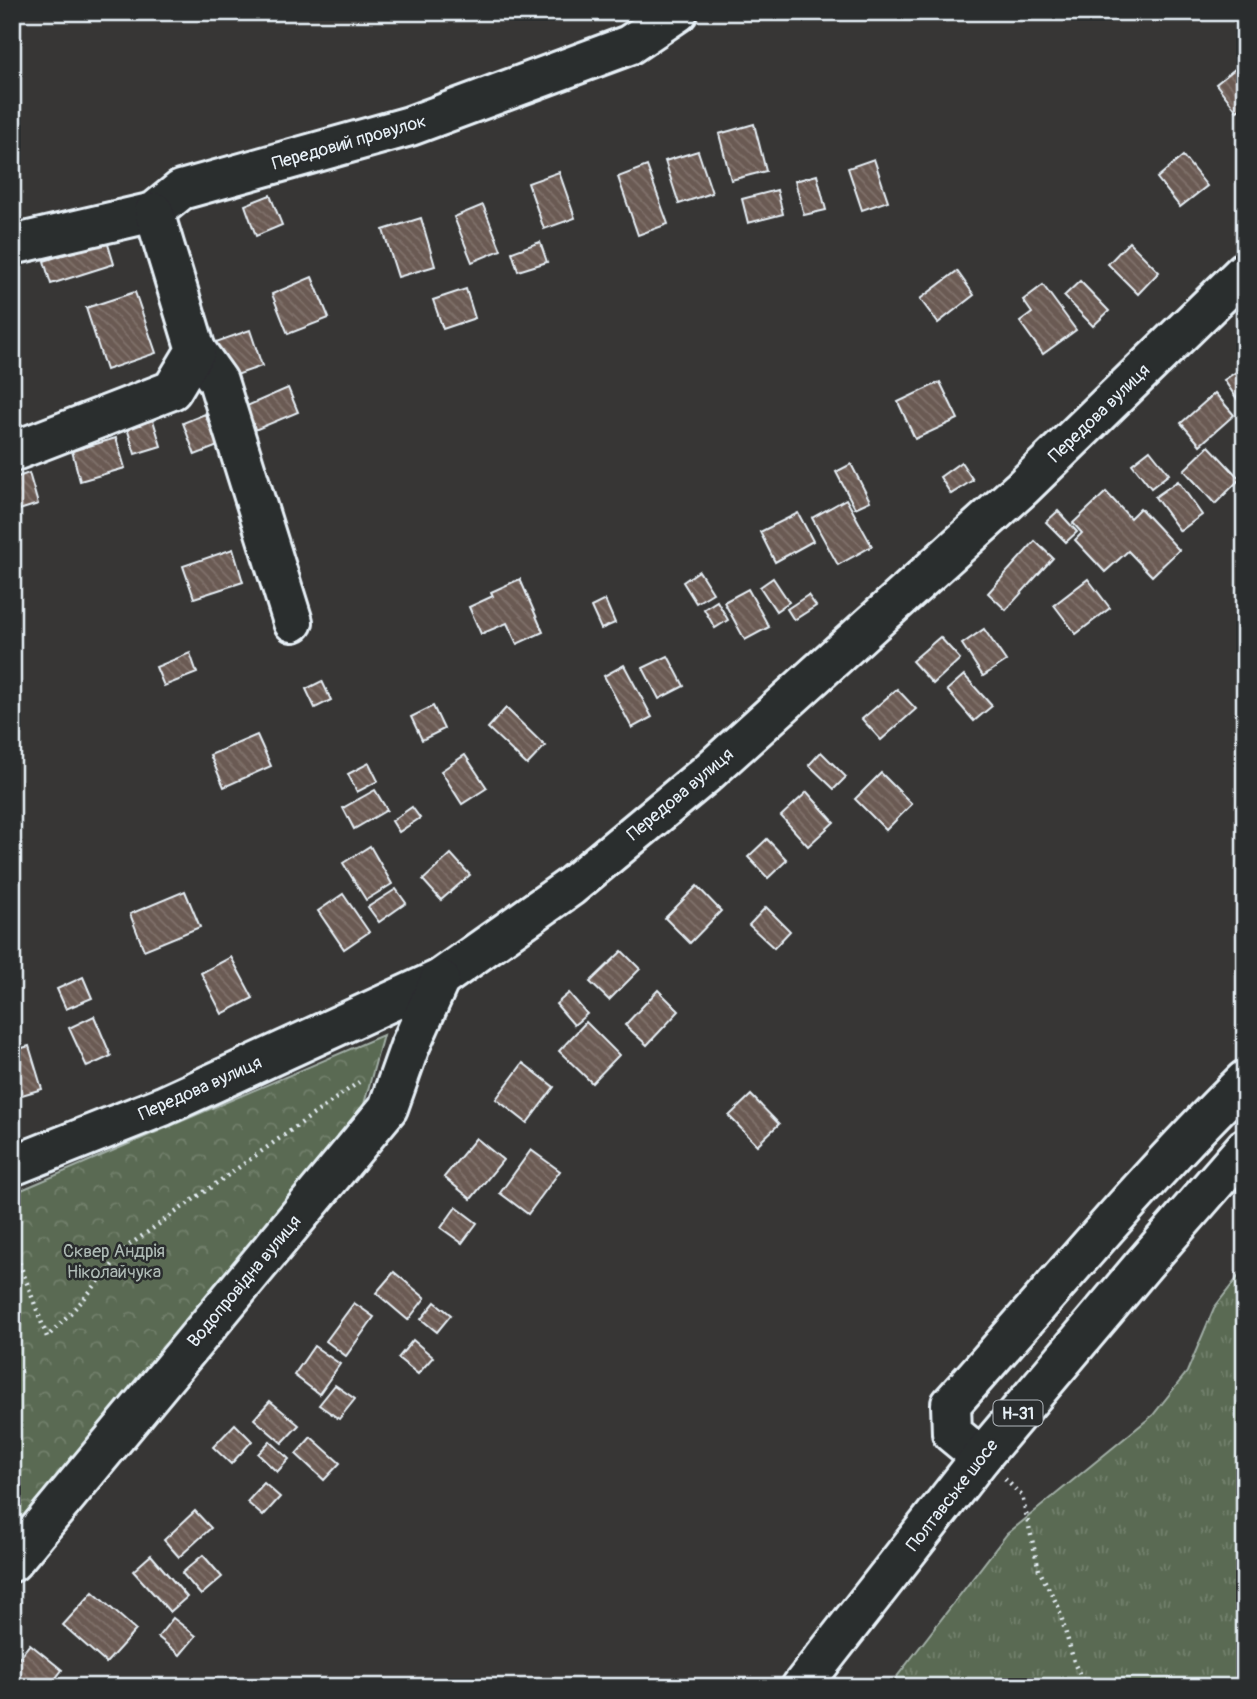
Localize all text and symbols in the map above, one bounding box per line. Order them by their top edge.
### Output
street label: Передовий провулок [269,109,429,175]
street label: Передова вулиця [1044,359,1155,468]
street label: Передова вулиця [622,743,738,846]
street label: Передова вулиця [135,1051,265,1126]
street label: Водопровідна вулиця [182,1211,306,1352]
park label: Сквер Андрія Ніколайчука [63,1240,165,1284]
road number: Н-31 [993,1400,1042,1426]
street label: Полтавське шосе [901,1435,1003,1556]

